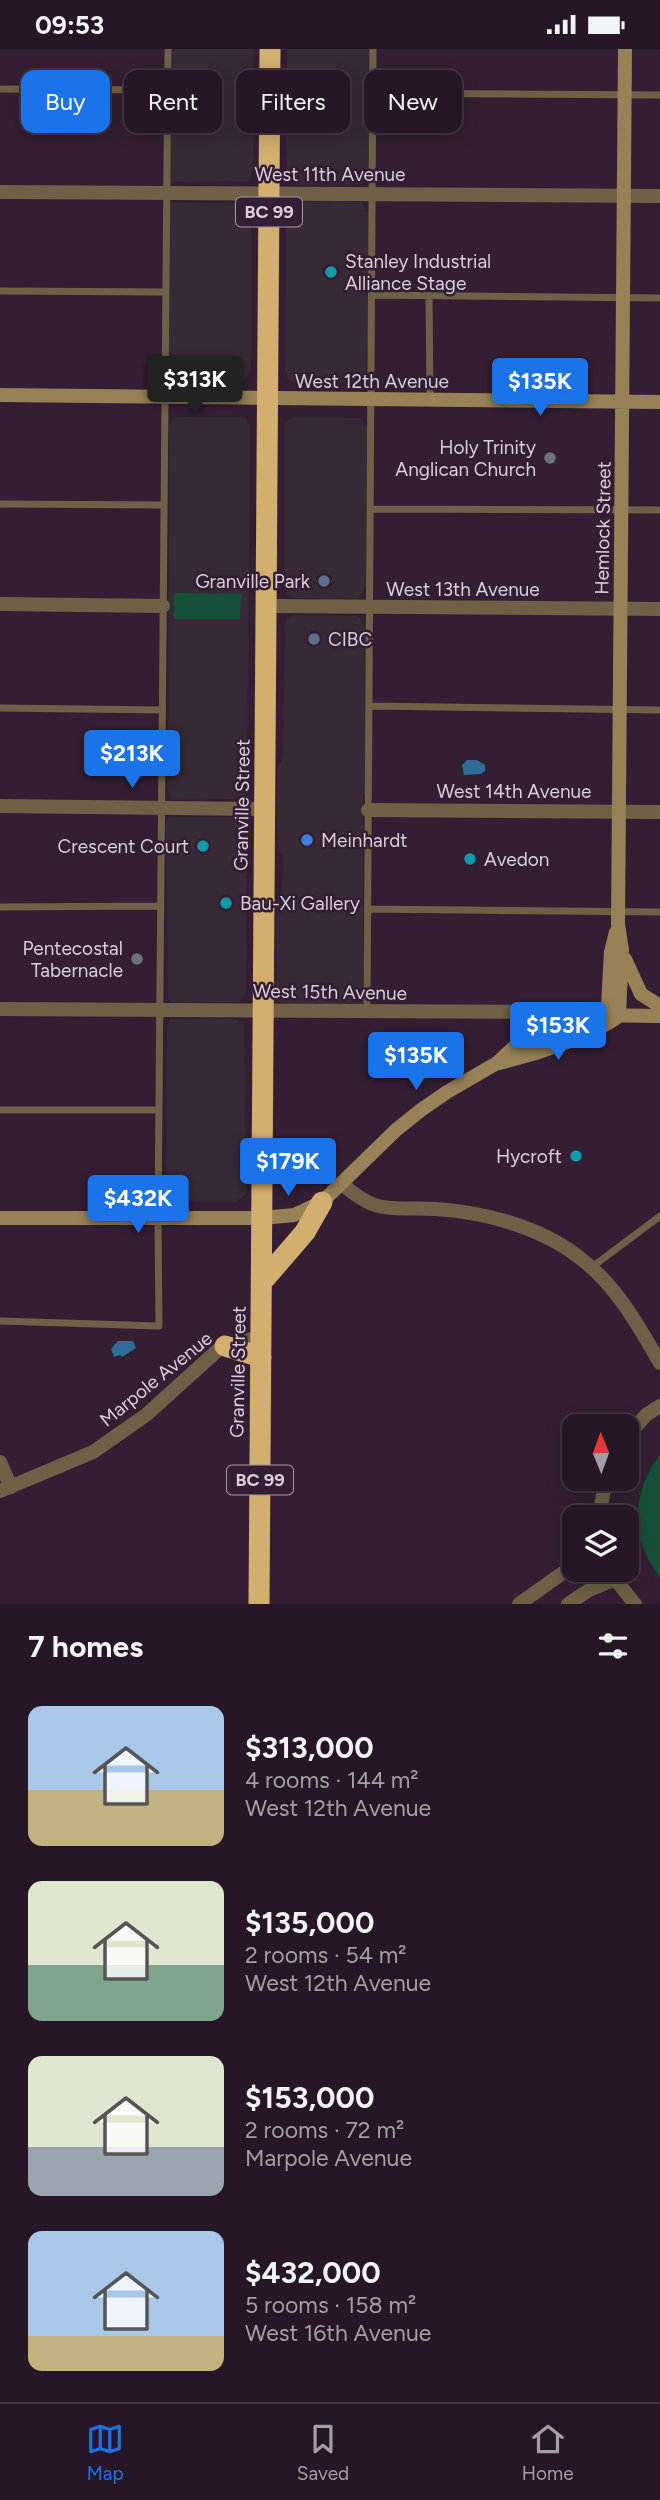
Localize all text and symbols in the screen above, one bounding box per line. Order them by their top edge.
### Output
text: 09:53 [35,9,104,41]
chip: Buy [21,70,110,133]
chip: Rent [124,70,222,133]
chip: Filters [236,70,350,133]
chip: New [364,70,462,133]
street label: West 11th Avenue [255,163,406,186]
road number: BC 99 [236,197,302,227]
place label: Stanley Industrial Alliance Stage [345,250,491,295]
marker: Stanley Industrial Alliance Stage [323,264,339,280]
pin: $313K [146,357,244,416]
pin: $135K [491,359,589,418]
text: $313K [163,365,227,393]
text: $135K [508,367,572,395]
street label: West 12th Avenue [295,370,449,393]
place label: Holy Trinity Anglican Church [395,436,536,481]
marker: Holy Trinity Anglican Church [542,450,558,466]
street label: Hemlock Street [590,461,616,595]
place label: Granville Park [195,570,311,593]
marker: Granville Park [316,573,332,589]
street label: West 13th Avenue [386,578,540,601]
place label: CIBC [328,628,372,651]
marker: CIBC [306,631,322,647]
pin: $213K [83,731,181,790]
text: $213K [100,739,164,767]
street label: Granville Street [229,739,255,871]
street label: West 14th Avenue [437,780,591,803]
place label: Meinhardt [321,829,408,852]
marker: Meinhardt [299,832,315,848]
place label: Crescent Court [58,835,189,858]
marker: Crescent Court [195,838,211,854]
place label: Avedon [484,848,549,871]
marker: Avedon [462,851,478,867]
place label: Bau-Xi Gallery [240,892,360,915]
marker: Bau-Xi Gallery [218,895,234,911]
place label: Pentecostal Tabernacle [23,937,123,982]
marker: Pentecostal Tabernacle [129,951,145,967]
street label: West 15th Avenue [253,979,407,1005]
pin: $153K [509,1003,607,1062]
text: $153K [526,1011,590,1039]
pin: $135K [367,1033,465,1092]
text: $135K [384,1041,448,1069]
pin: $179K [239,1139,337,1198]
place label: Hycroft [496,1145,562,1168]
text: $179K [256,1147,320,1175]
marker: Hycroft [568,1148,584,1164]
pin: $432K [89,1175,187,1235]
text: $432K [104,1184,172,1212]
street label: Granville Street [225,1306,251,1438]
street label: Marpole Avenue [95,1327,217,1431]
north arrow [562,1414,639,1491]
map controls [562,1414,639,1582]
road number: BC 99 [227,1465,293,1495]
button: layers [562,1505,639,1582]
icon: filters [594,1627,632,1665]
text: 7 homes [28,1628,143,1665]
text: $313,000 [245,1729,374,1766]
icon: home [84,1734,168,1818]
text: 4 rooms · 144 m² [245,1766,419,1794]
text: West 12th Avenue [245,1794,431,1822]
text: $135,000 [245,1904,374,1941]
icon: home [84,1909,168,1993]
text: 2 rooms · 54 m² [245,1941,407,1969]
text: West 12th Avenue [245,1969,431,1997]
text: $153,000 [245,2079,374,2116]
icon: home [84,2084,168,2168]
text: 2 rooms · 72 m² [245,2116,404,2144]
text: Marpole Avenue [245,2144,412,2172]
text: $432,000 [245,2254,381,2291]
icon: home [84,2259,168,2343]
text: 5 rooms · 158 m² [245,2291,416,2319]
text: West 16th Avenue [245,2319,431,2347]
tab: Map [86,2420,124,2485]
tab: Saved [297,2420,349,2485]
tab: Home [522,2420,574,2485]

